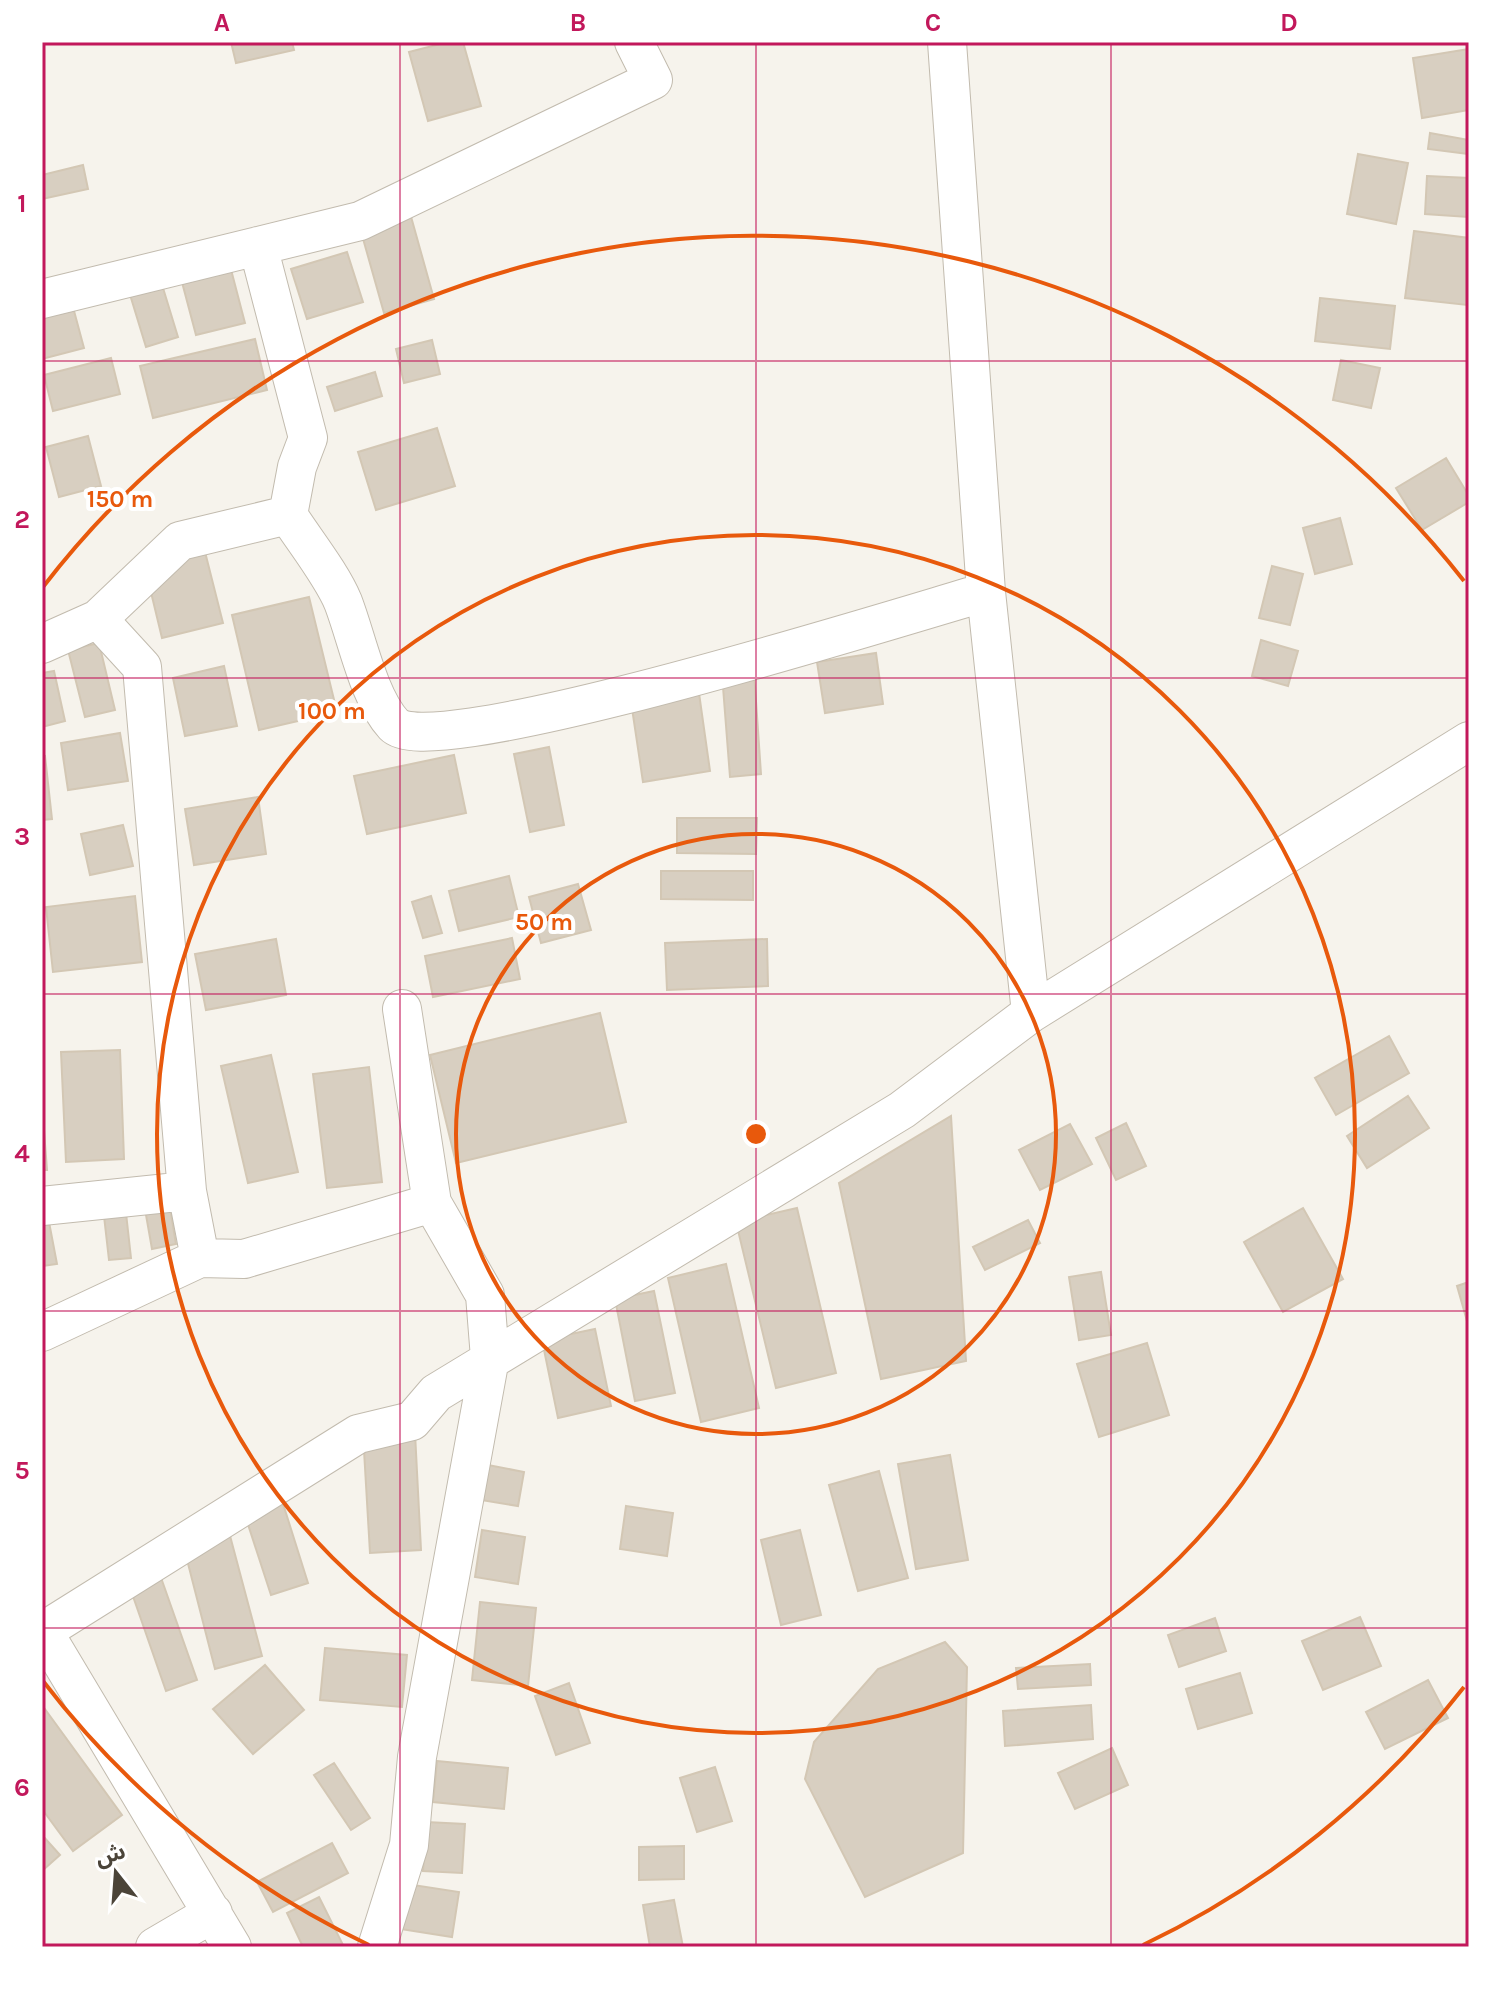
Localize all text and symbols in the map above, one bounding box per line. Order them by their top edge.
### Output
text: A [214,7,230,38]
text: B [570,7,586,38]
text: C [925,7,941,38]
text: D [1280,7,1298,38]
text: 1 [17,188,27,219]
text: 150 m [87,485,153,513]
text: 2 [14,504,30,535]
text: 100 m [298,697,366,725]
text: 3 [14,821,30,852]
text: 50 m [515,908,573,936]
centre of rings [742,1120,770,1148]
text: 4 [14,1138,30,1169]
text: 5 [14,1455,30,1486]
text: 6 [14,1772,30,1803]
north arrow [76,1833,156,1913]
text: ش [92,1838,129,1872]

